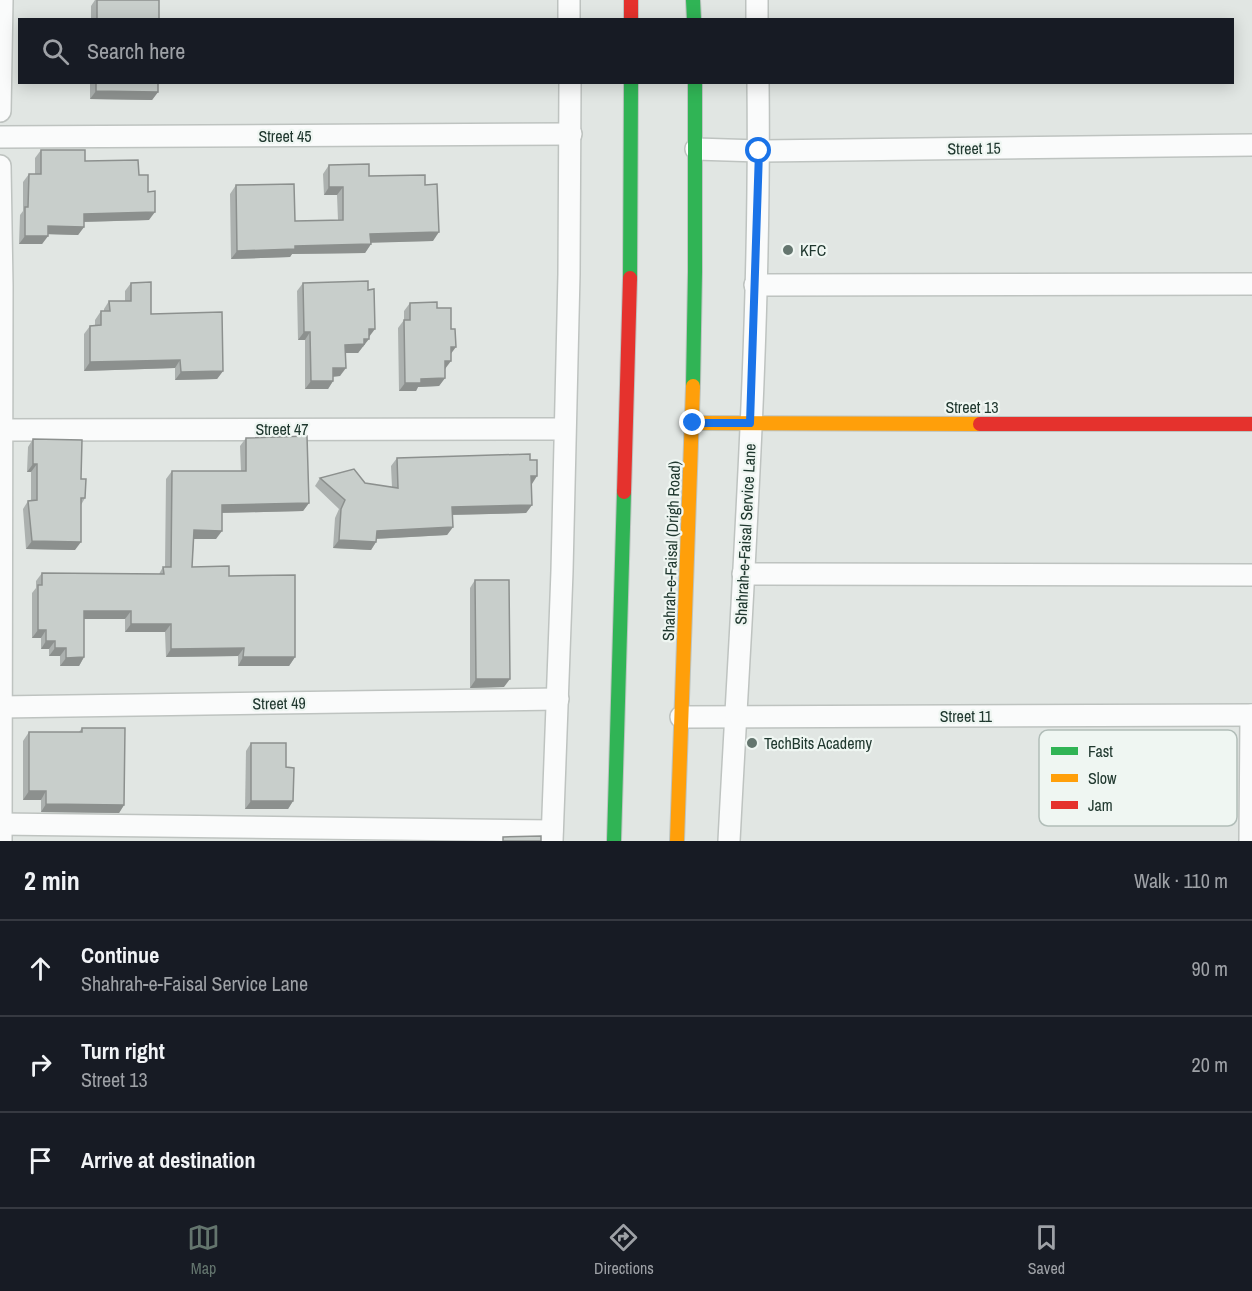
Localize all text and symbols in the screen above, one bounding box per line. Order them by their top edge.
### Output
search box [18,18,1234,84]
icon: search [39,35,72,68]
text: Search here [87,36,185,66]
street label: Street 45 [258,125,312,147]
route start [745,137,771,163]
street label: Street 15 [947,137,1001,159]
place label: KFC [800,239,826,261]
marker: KFC [781,243,795,257]
street label: Street 13 [945,396,999,418]
route end [679,409,705,435]
street label: Street 47 [255,418,309,440]
street label: Shahrah-e-Faisal Service Lane [729,443,761,625]
street label: Shahrah-e-Faisal (Drigh Road) [657,461,685,641]
street label: Street 49 [252,692,306,714]
street label: Street 11 [940,705,993,727]
legend [1039,730,1237,826]
place label: TechBits Academy [764,732,872,754]
marker: TechBits Academy [745,736,759,750]
text: Fast [1088,740,1113,762]
text: Slow [1088,767,1117,789]
text: Jam [1088,794,1113,816]
text: 2 min [24,863,80,898]
text: Walk · 110 m [1134,867,1228,894]
text: Continue [81,940,159,970]
icon: ahead [24,952,57,985]
text: 90 m [1192,955,1228,982]
text: Shahrah-e-Faisal Service Lane [81,970,308,997]
text: Turn right [81,1036,165,1066]
icon: right [24,1048,57,1081]
text: 20 m [1192,1051,1228,1078]
text: Street 13 [81,1066,148,1093]
icon: arrive [24,1144,57,1177]
text: Arrive at destination [81,1145,255,1175]
tab: Map [187,1221,220,1279]
tab: Directions [594,1221,654,1279]
tab: Saved [1028,1221,1065,1279]

